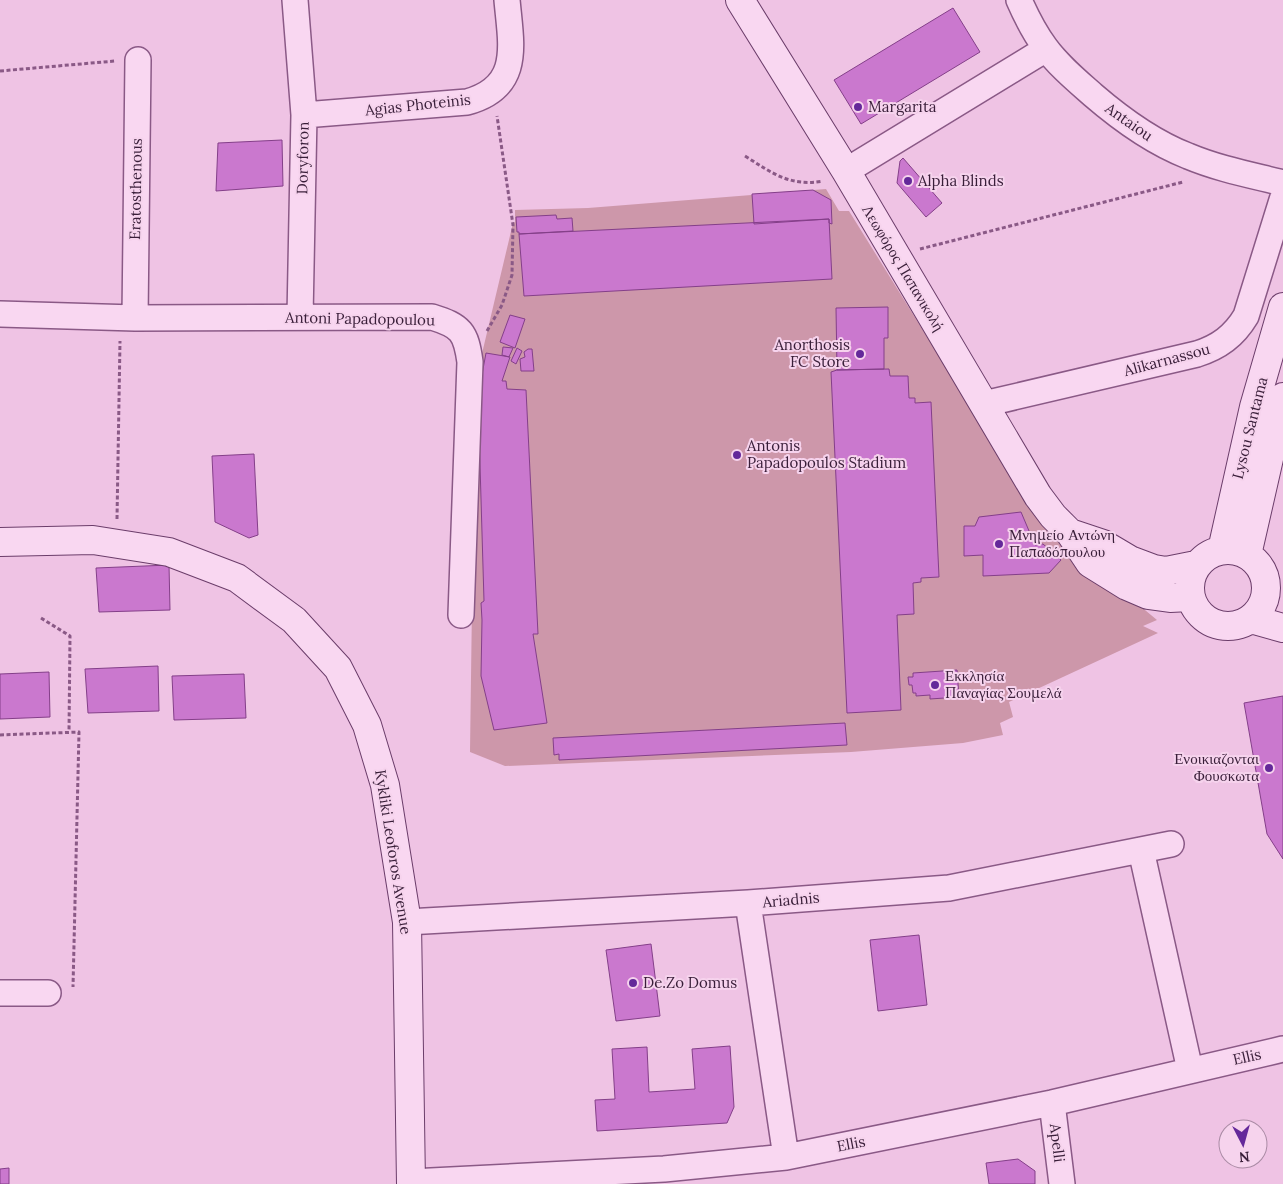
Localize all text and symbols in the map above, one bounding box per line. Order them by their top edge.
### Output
street label: Agias Photeinis [363,90,472,120]
place label: Margarita [868,97,937,116]
street label: Antaiou [1101,98,1157,145]
marker: Margarita [852,101,864,113]
street label: Doryforon [292,121,313,194]
street label: Eratosthenous [125,138,146,240]
place label: Alpha Blinds [917,171,1004,190]
marker: Alpha Blinds [902,175,914,187]
street label: Λεωφόρος Παπανικολή [858,201,949,335]
street label: Antoni Papadopoulou [284,308,435,329]
place label: Anorthosis FC Store [773,335,850,371]
street label: Alikarnassou [1121,339,1212,380]
marker: Anorthosis FC Store [854,348,866,360]
street label: Lysou Santama [1228,375,1271,481]
place label: Antonis Papadopoulos Stadium [746,436,906,472]
marker: Antonis Papadopoulos Stadium [731,449,743,461]
place label: Μνημείο Αντώνη Παπαδόπουλου [1009,525,1115,561]
marker: Μνημείο Αντώνη Παπαδόπουλου [993,538,1005,550]
place label: Εκκλησία Παναγίας Σουμελά [945,666,1062,702]
marker: Εκκλησία Παναγίας Σουμελά [929,679,941,691]
place label: Ενοικιαζονται Φουσκωτα [1174,749,1259,785]
marker: Ενοικιαζονται Φουσκωτα [1263,762,1275,774]
street label: Kykliki Leoforos Avenue [371,768,416,936]
street label: Ariadnis [761,888,820,912]
place label: De.Zo Domus [643,973,737,992]
marker: De.Zo Domus [627,977,639,989]
street label: Ellis [1231,1044,1263,1069]
north arrow [1218,1119,1268,1169]
street label: Apelli [1046,1122,1069,1163]
street label: Ellis [835,1131,867,1156]
text: N [1238,1147,1251,1166]

